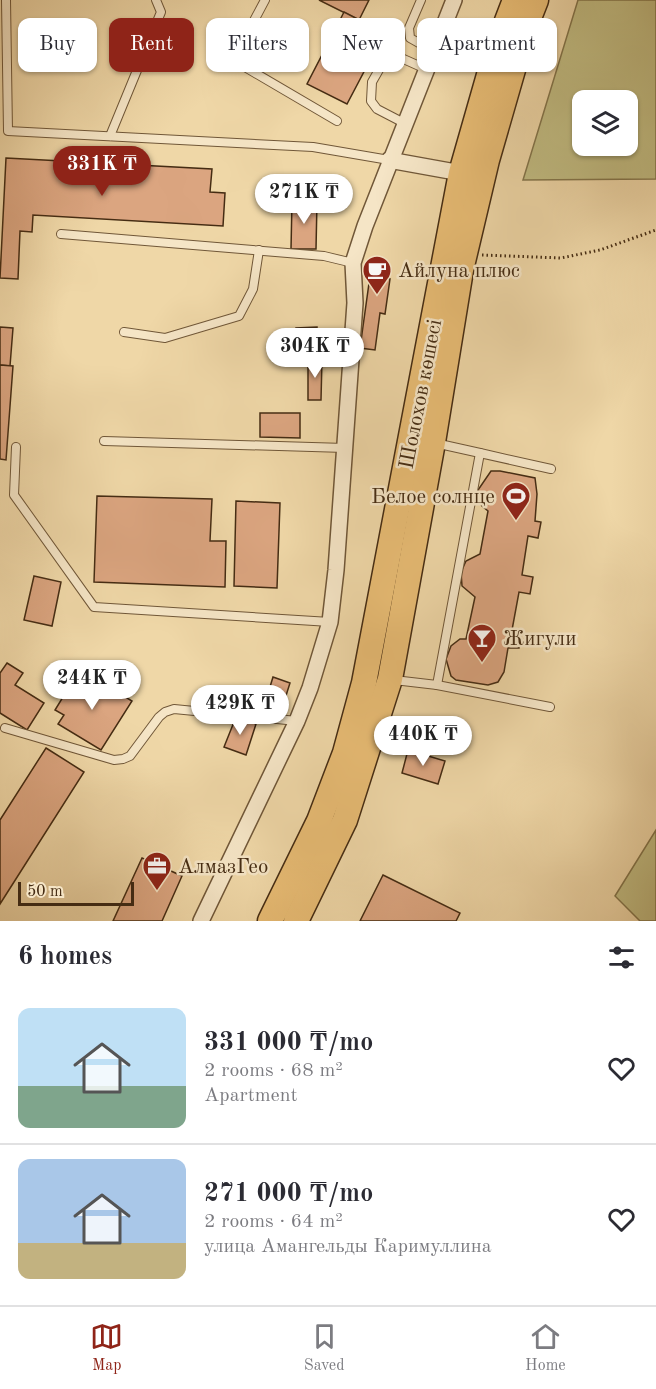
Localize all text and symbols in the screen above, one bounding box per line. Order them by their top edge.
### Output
chip: Buy [18,18,97,72]
chip: Rent [109,18,194,72]
chip: Filters [206,18,309,72]
chip: New [321,18,405,72]
chip: Apartment [417,18,557,72]
map controls [572,90,638,156]
button: layers [572,90,638,156]
pin: 331K ₸ [53,146,151,197]
text: 331K ₸ [67,155,137,175]
pin: 271K ₸ [255,174,353,225]
text: 271K ₸ [269,183,339,203]
cafe icon: Айлуна плюс [361,254,393,296]
place label: Айлуна плюс [398,261,520,282]
street label: Шолохов көшесі [397,318,446,471]
pin: 304K ₸ [266,328,364,379]
text: 304K ₸ [280,337,350,357]
sports icon: Белое солнце [500,480,532,522]
place label: Белое солнце [371,487,495,508]
bar icon: Жигули [466,622,498,664]
place label: Жигули [503,629,576,650]
pin: 244K ₸ [43,660,141,711]
text: 244K ₸ [57,669,127,689]
pin: 429K ₸ [191,685,289,736]
text: 429K ₸ [205,694,275,714]
pin: 440K ₸ [374,716,472,767]
text: 440K ₸ [388,725,458,745]
office icon: АлмазГео [141,850,173,892]
place label: АлмазГео [178,857,268,878]
scale bar [18,879,134,906]
text: 50 m [27,884,63,900]
icon: filters [605,941,638,974]
text: 6 homes [18,944,112,970]
text: 331 000 ₸/mo [204,1030,373,1056]
icon: home [66,1032,138,1104]
icon: heart [605,1052,638,1085]
text: 2 rooms · 68 m² [204,1061,343,1081]
text: Apartment [204,1086,298,1106]
text: 271 000 ₸/mo [204,1181,373,1207]
icon: home [66,1183,138,1255]
icon: heart [605,1203,638,1236]
text: 2 rooms · 64 m² [204,1212,343,1232]
text: улица Амангельды Каримуллина [204,1237,492,1257]
tab: Map [90,1320,123,1376]
tab: Saved [304,1320,345,1376]
tab: Home [525,1320,566,1376]

